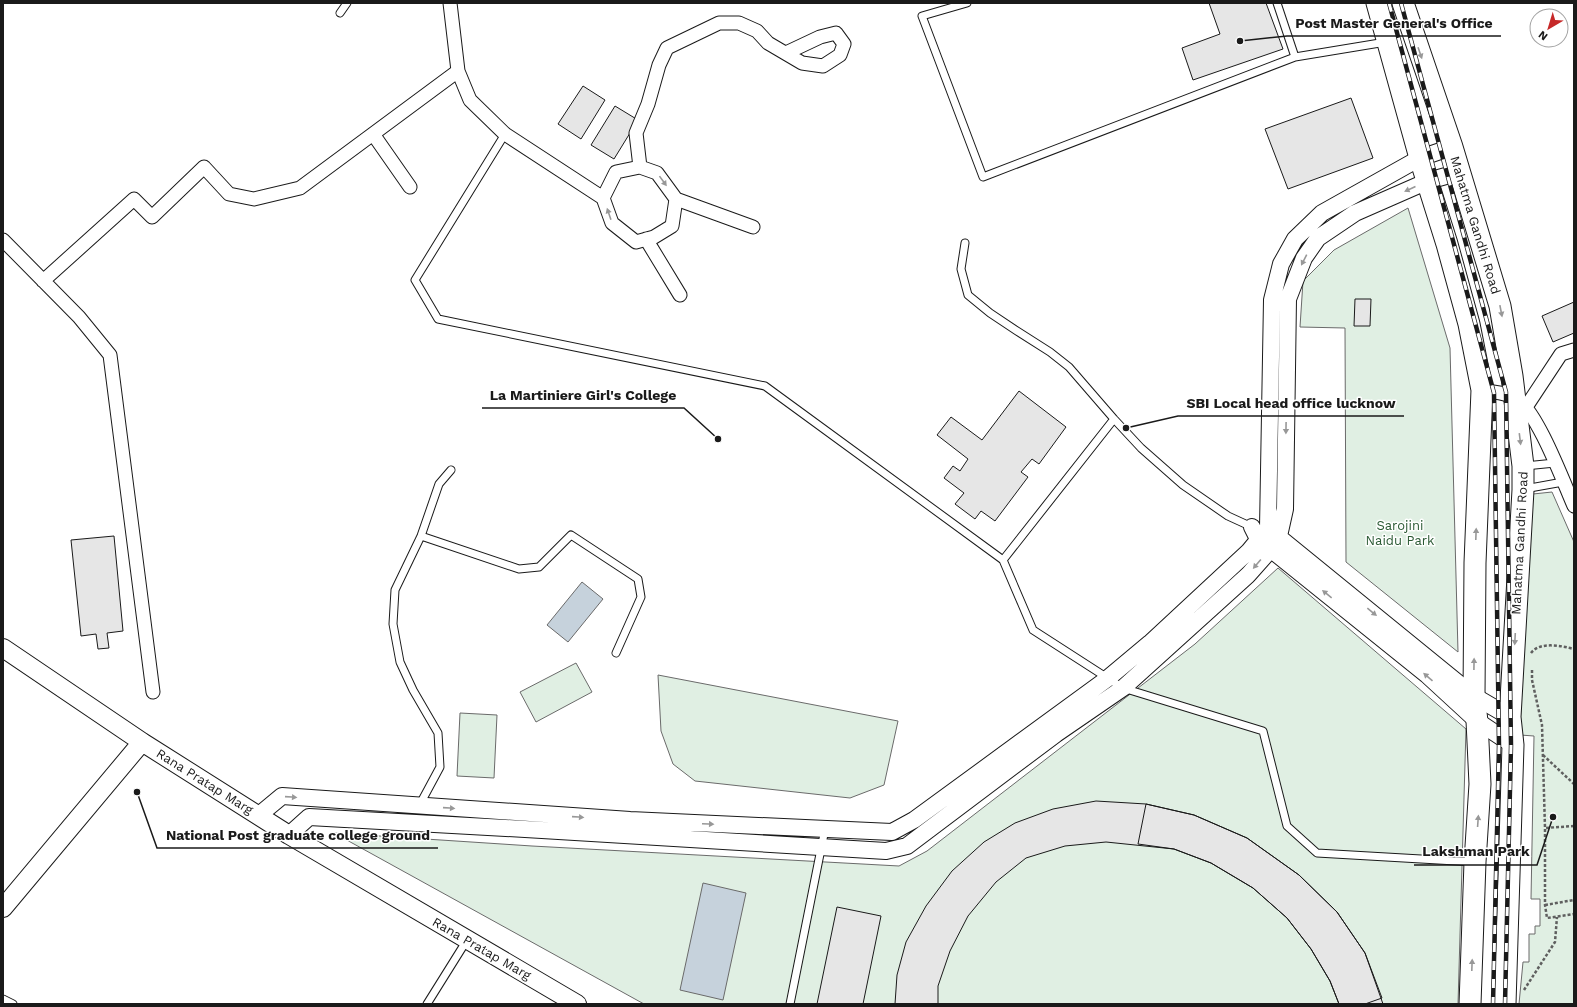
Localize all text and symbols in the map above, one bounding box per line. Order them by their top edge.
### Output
north arrow [1529,8,1569,48]
callout: Post Master General's Office [1287,10,1501,36]
text: Post Master General's Office [1295,15,1493,31]
text: N [1536,28,1550,43]
one-way arrow [1418,48,1424,60]
street label: Mahatma Gandhi Road [1447,154,1504,296]
one-way arrow [659,175,667,186]
one-way arrow [1404,186,1415,192]
one-way arrow [605,208,611,220]
one-way arrow [1301,254,1308,265]
one-way arrow [1498,305,1504,317]
callout: La Martiniere Girl's College [482,382,684,408]
text: La Martiniere Girl's College [490,387,676,403]
callout: SBI Local head office lucknow [1178,390,1404,416]
text: SBI Local head office lucknow [1186,395,1396,411]
one-way arrow [1283,422,1289,435]
one-way arrow [1517,433,1523,445]
street label: Mahatma Gandhi Road [1508,471,1531,615]
park label: Sarojini Naidu Park [1366,518,1435,548]
one-way arrow [1473,527,1479,540]
one-way arrow [1253,559,1262,570]
one-way arrow [1322,590,1333,599]
one-way arrow [1367,608,1378,617]
one-way arrow [1511,633,1518,645]
one-way arrow [1471,657,1477,670]
one-way arrow [1423,672,1433,681]
street label: Rana Pratap Marg [154,746,256,817]
one-way arrow [285,793,297,800]
one-way arrow [443,804,455,811]
one-way arrow [572,813,584,820]
one-way arrow [1474,815,1481,827]
one-way arrow [702,820,714,827]
callout: National Post graduate college ground [157,822,438,848]
text: National Post graduate college ground [166,827,430,843]
callout: Lakshman Park [1414,839,1537,865]
text: Lakshman Park [1422,843,1530,859]
street label: Rana Pratap Marg [430,914,534,983]
one-way arrow [1469,958,1475,971]

